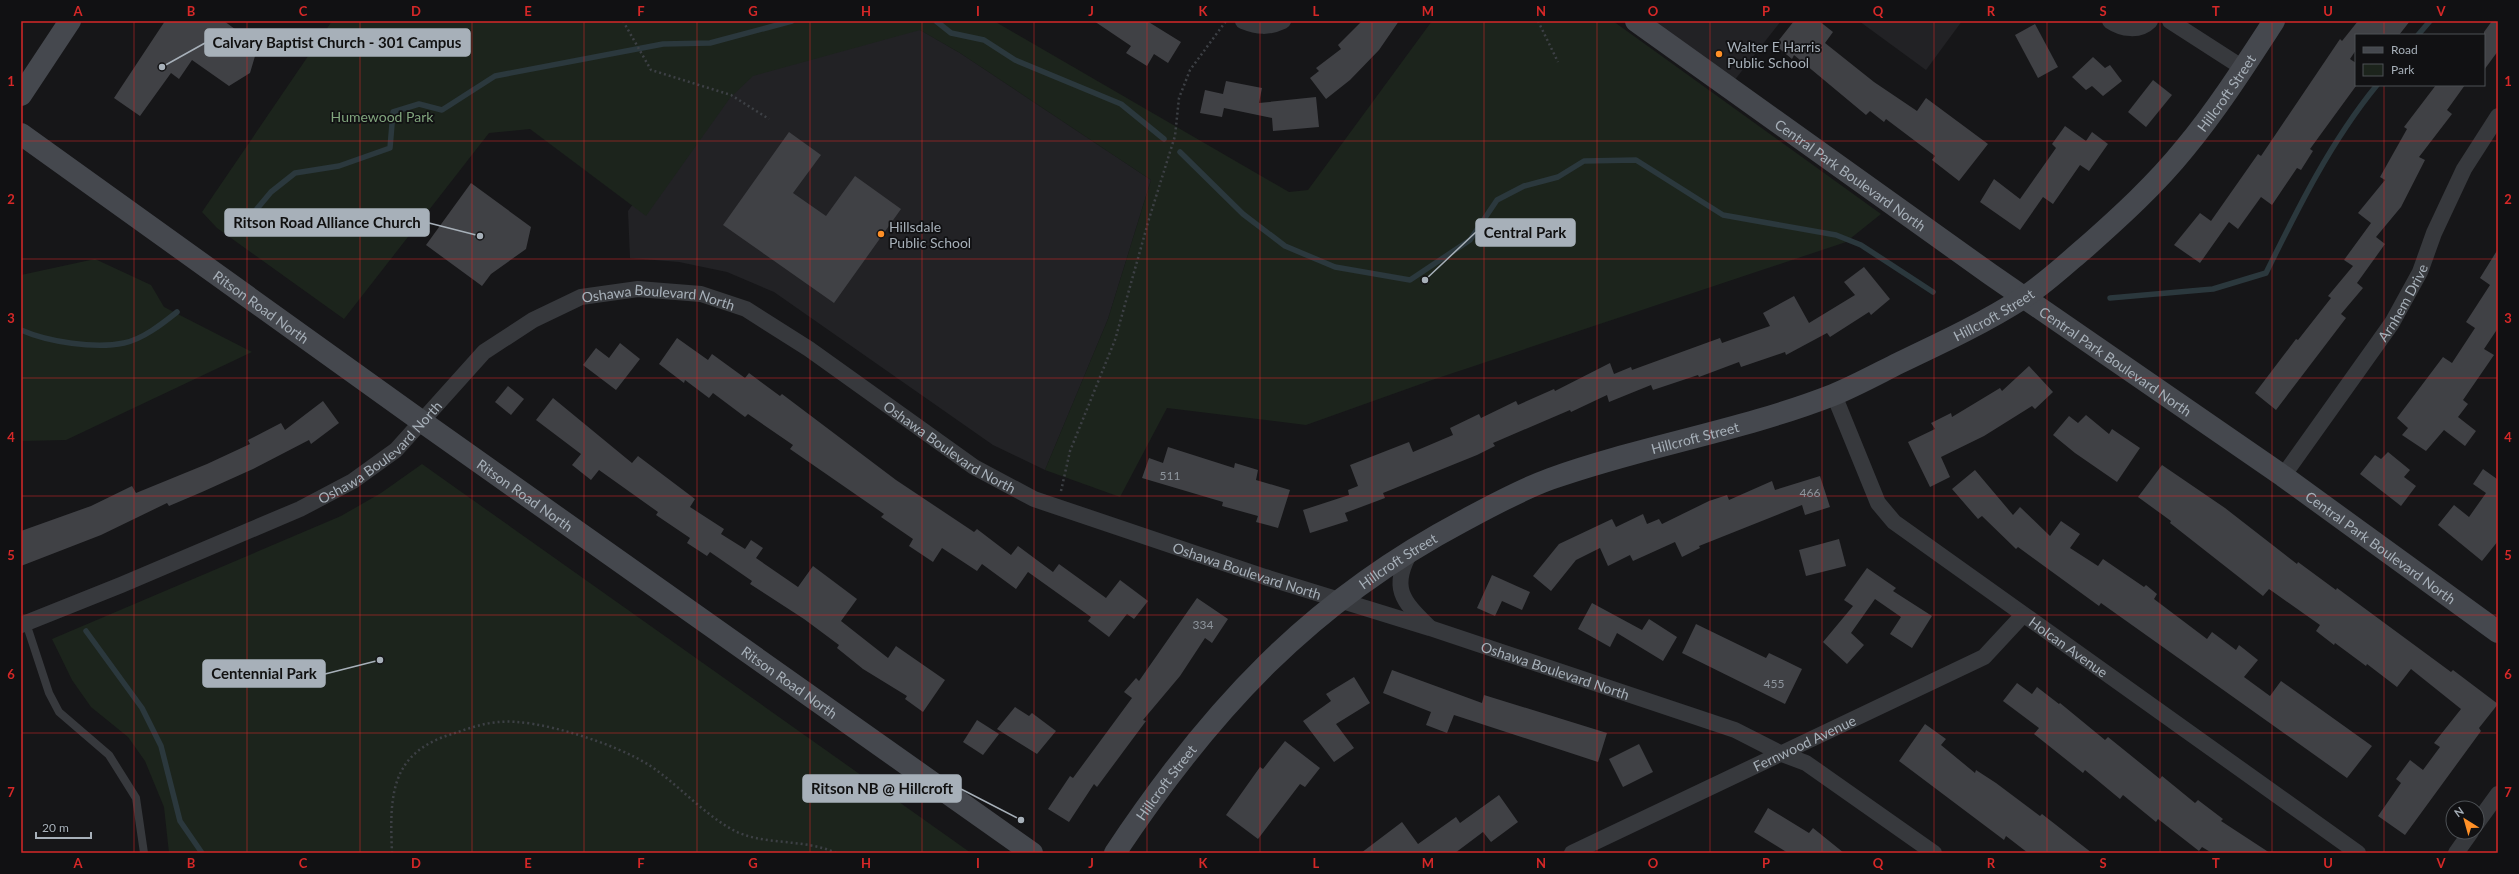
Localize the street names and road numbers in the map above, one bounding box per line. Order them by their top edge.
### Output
street label: Hillcroft Street [2193,51,2259,135]
street label: Central Park Boulevard North [1772,115,1929,234]
street label: Arnhem Drive [2374,262,2431,344]
street label: Ritson Road North [210,267,313,347]
street label: Oshawa Boulevard North [581,280,737,313]
street label: Hillcroft Street [1950,285,2037,344]
street label: Central Park Boulevard North [2036,302,2195,419]
street label: Oshawa Boulevard North [315,397,445,507]
street label: Oshawa Boulevard North [880,397,1019,496]
street label: Hillcroft Street [1649,417,1741,457]
street label: Ritson Road North [474,455,577,534]
street label: Central Park Boulevard North [2303,487,2459,607]
street label: Hillcroft Street [1355,529,1440,592]
street label: Oshawa Boulevard North [1171,538,1324,602]
street label: Holcan Avenue [2026,613,2111,680]
street label: Oshawa Boulevard North [1479,637,1632,703]
street label: Ritson Road North [739,642,841,721]
street label: Fernwood Avenue [1750,711,1858,774]
street label: Hillcroft Street [1132,741,1199,823]

